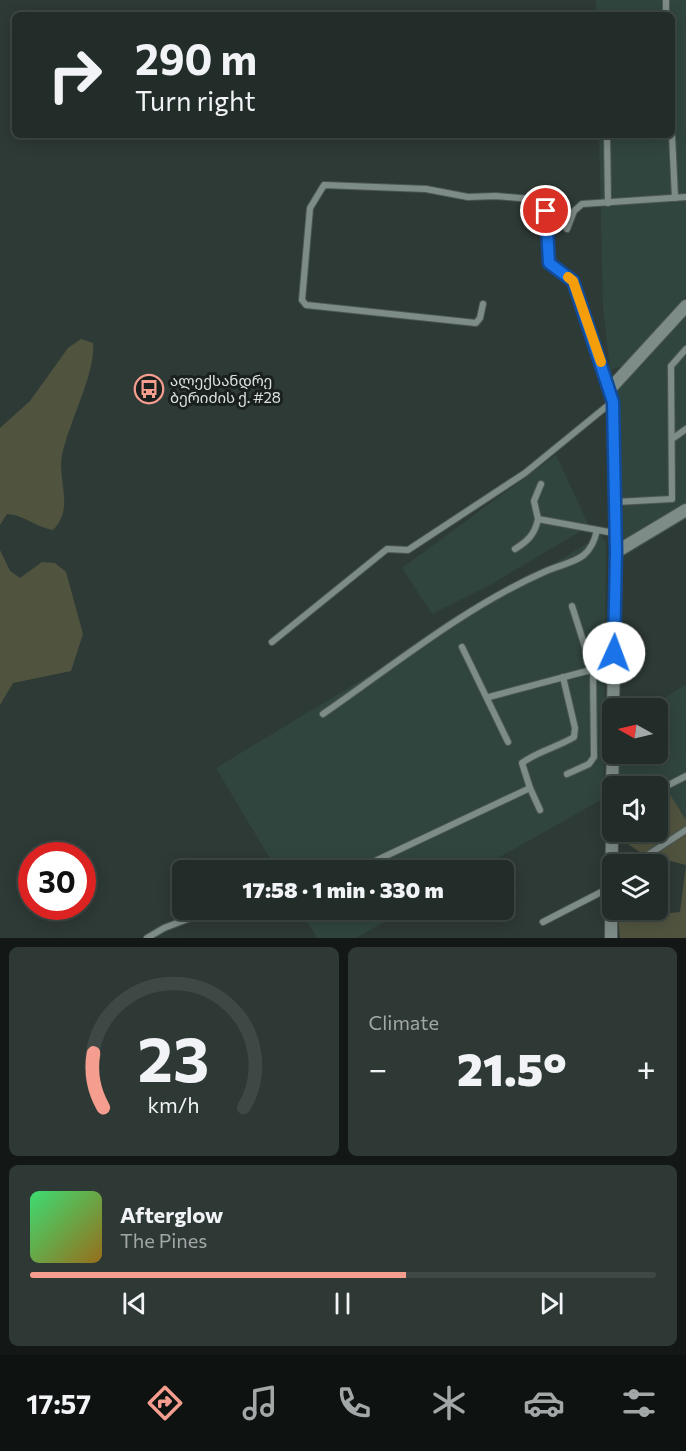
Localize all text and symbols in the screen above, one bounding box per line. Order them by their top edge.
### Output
text: 290 m [135,32,257,84]
icon: right [36,36,114,114]
text: Turn right [135,84,255,117]
pin [520,185,571,236]
icon: arrive [529,194,562,227]
place label: ალექსანდრე ბერიძის ქ. #28 [170,371,281,407]
bus stop icon: ალექსანდრე ბერიძის ქ. #28 [133,373,165,405]
position arrow [582,621,646,685]
north arrow [602,698,668,764]
map controls [602,698,668,920]
button: sound [602,776,668,842]
speed limit sign: 30 [18,842,96,920]
button: layers [602,854,668,920]
text: 17:58 · 1 min · 330 m [242,876,444,903]
text: Climate [369,1010,439,1034]
text: 23 [138,1019,210,1095]
text: 21.5° [457,1040,567,1095]
text: − [369,1047,387,1088]
text: + [637,1047,656,1088]
text: km/h [148,1092,200,1118]
text: Afterglow [120,1201,223,1228]
text: The Pines [120,1228,207,1252]
icon: previous [118,1287,151,1320]
icon: pause [326,1287,359,1320]
icon: next [535,1287,568,1320]
icon: directions [144,1382,186,1424]
icon: music [239,1382,281,1424]
icon: phone [333,1382,375,1424]
icon: climate [428,1382,470,1424]
icon: car [523,1382,565,1424]
icon: filters [618,1382,660,1424]
text: 17:57 [26,1387,91,1420]

